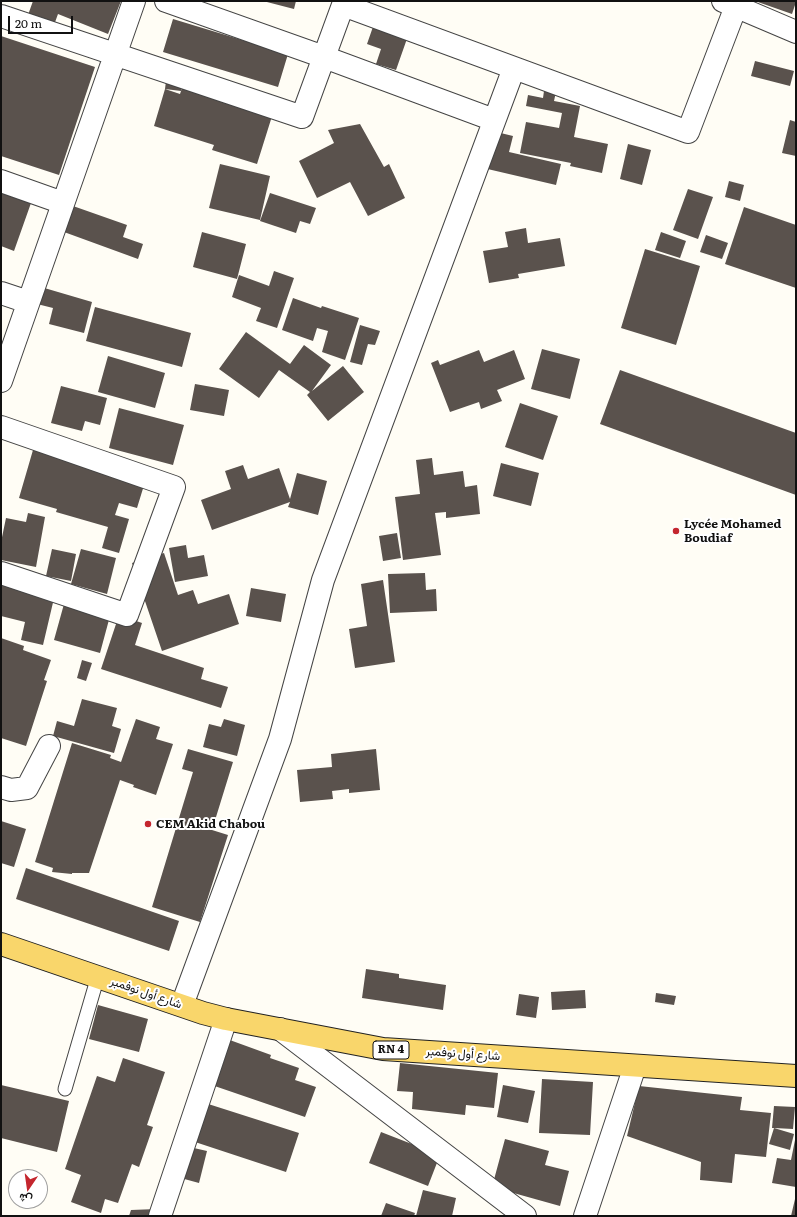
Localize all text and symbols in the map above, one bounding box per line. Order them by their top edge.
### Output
scale bar [10,8,75,34]
text: 20 m [15,14,42,32]
place label: Lycée Mohamed Boudiaf [684,517,781,545]
marker: Lycée Mohamed Boudiaf [671,526,681,536]
place label: CEM Akid Chabou [156,817,265,831]
marker: CEM Akid Chabou [143,819,153,829]
street label: شارع أول نوفمبر [108,974,184,1012]
road number: RN 4 [373,1041,409,1059]
street label: شارع أول نوفمبر [425,1044,501,1064]
north arrow [8,1169,48,1209]
text: ش [17,1190,34,1209]

